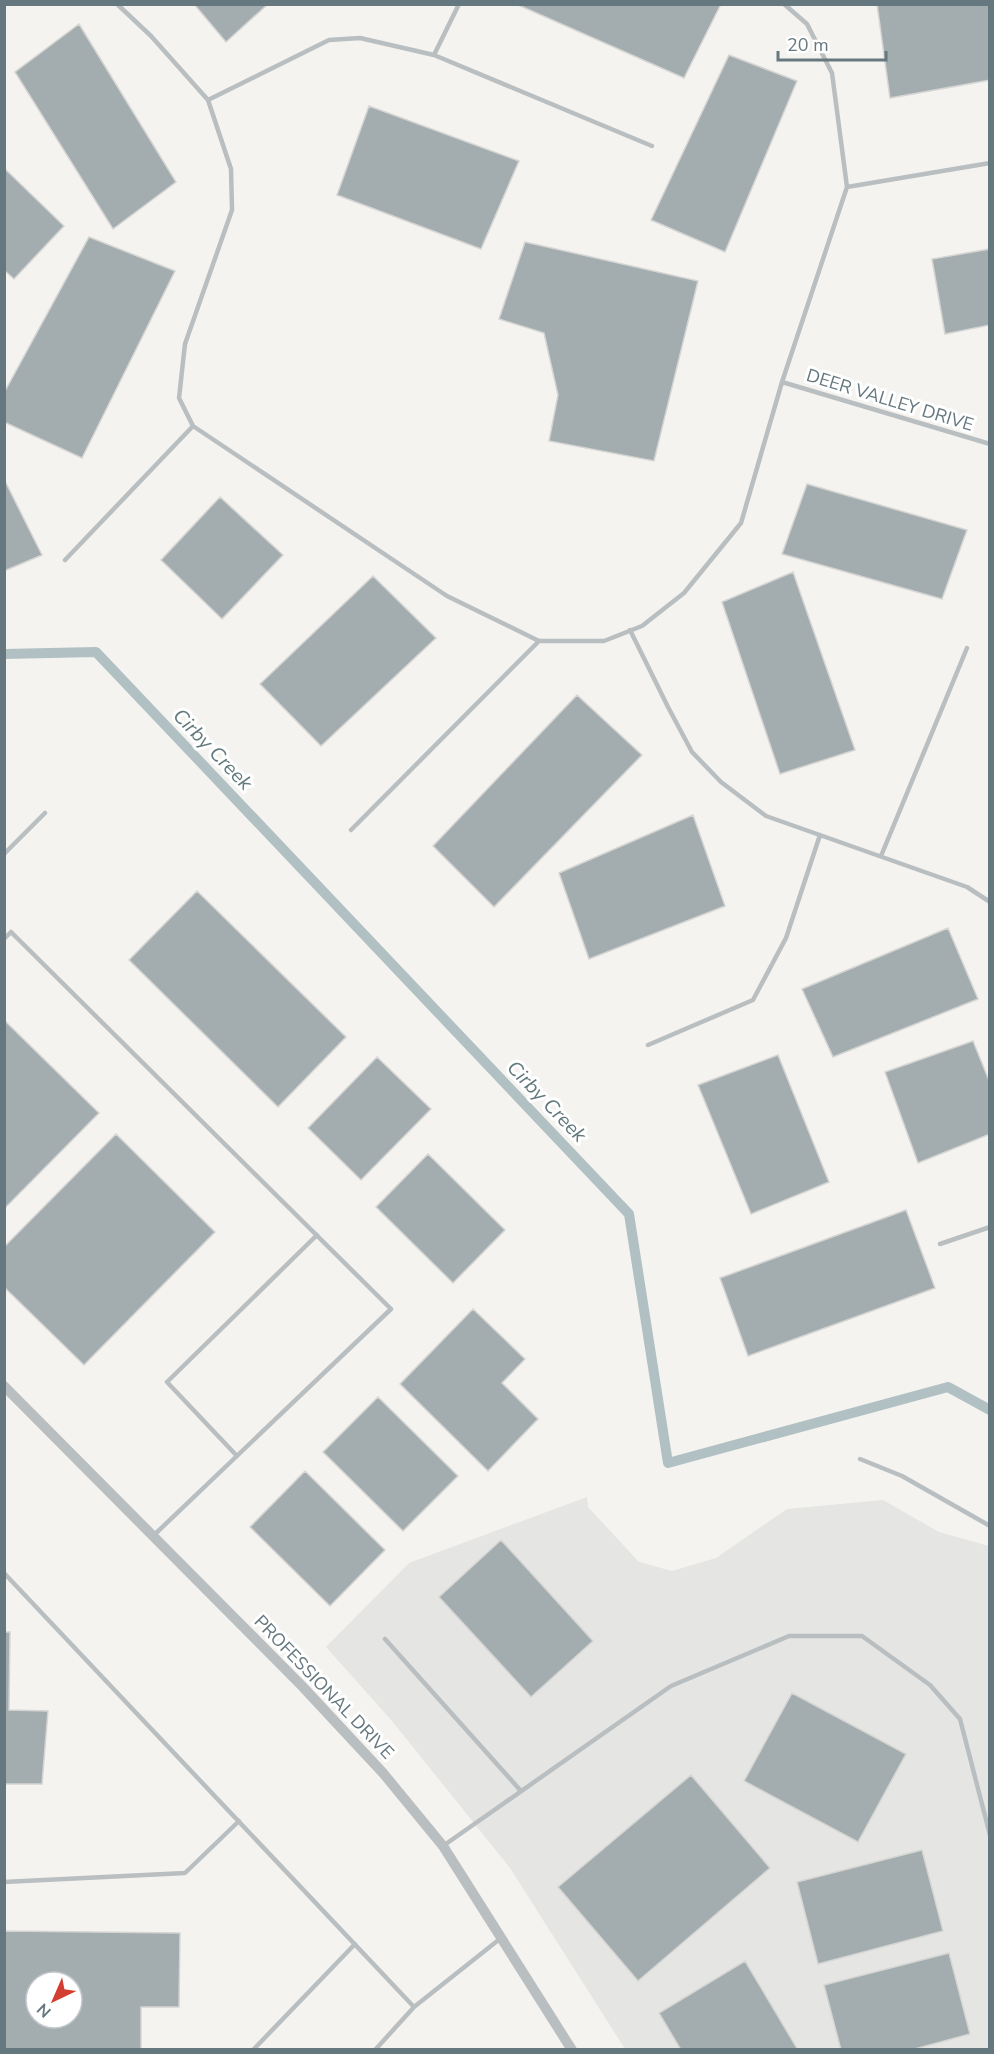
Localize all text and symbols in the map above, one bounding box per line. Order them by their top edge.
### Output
scale bar [778,24,886,62]
text: 20 m [787,33,829,57]
street label: DEER VALLEY DRIVE [803,363,977,437]
water label: Cirby Creek [167,703,259,797]
water label: Cirby Creek [501,1055,593,1149]
street label: PROFESSIONAL DRIVE [249,1610,399,1764]
north arrow [24,1970,84,2030]
text: N [32,1998,56,2022]

